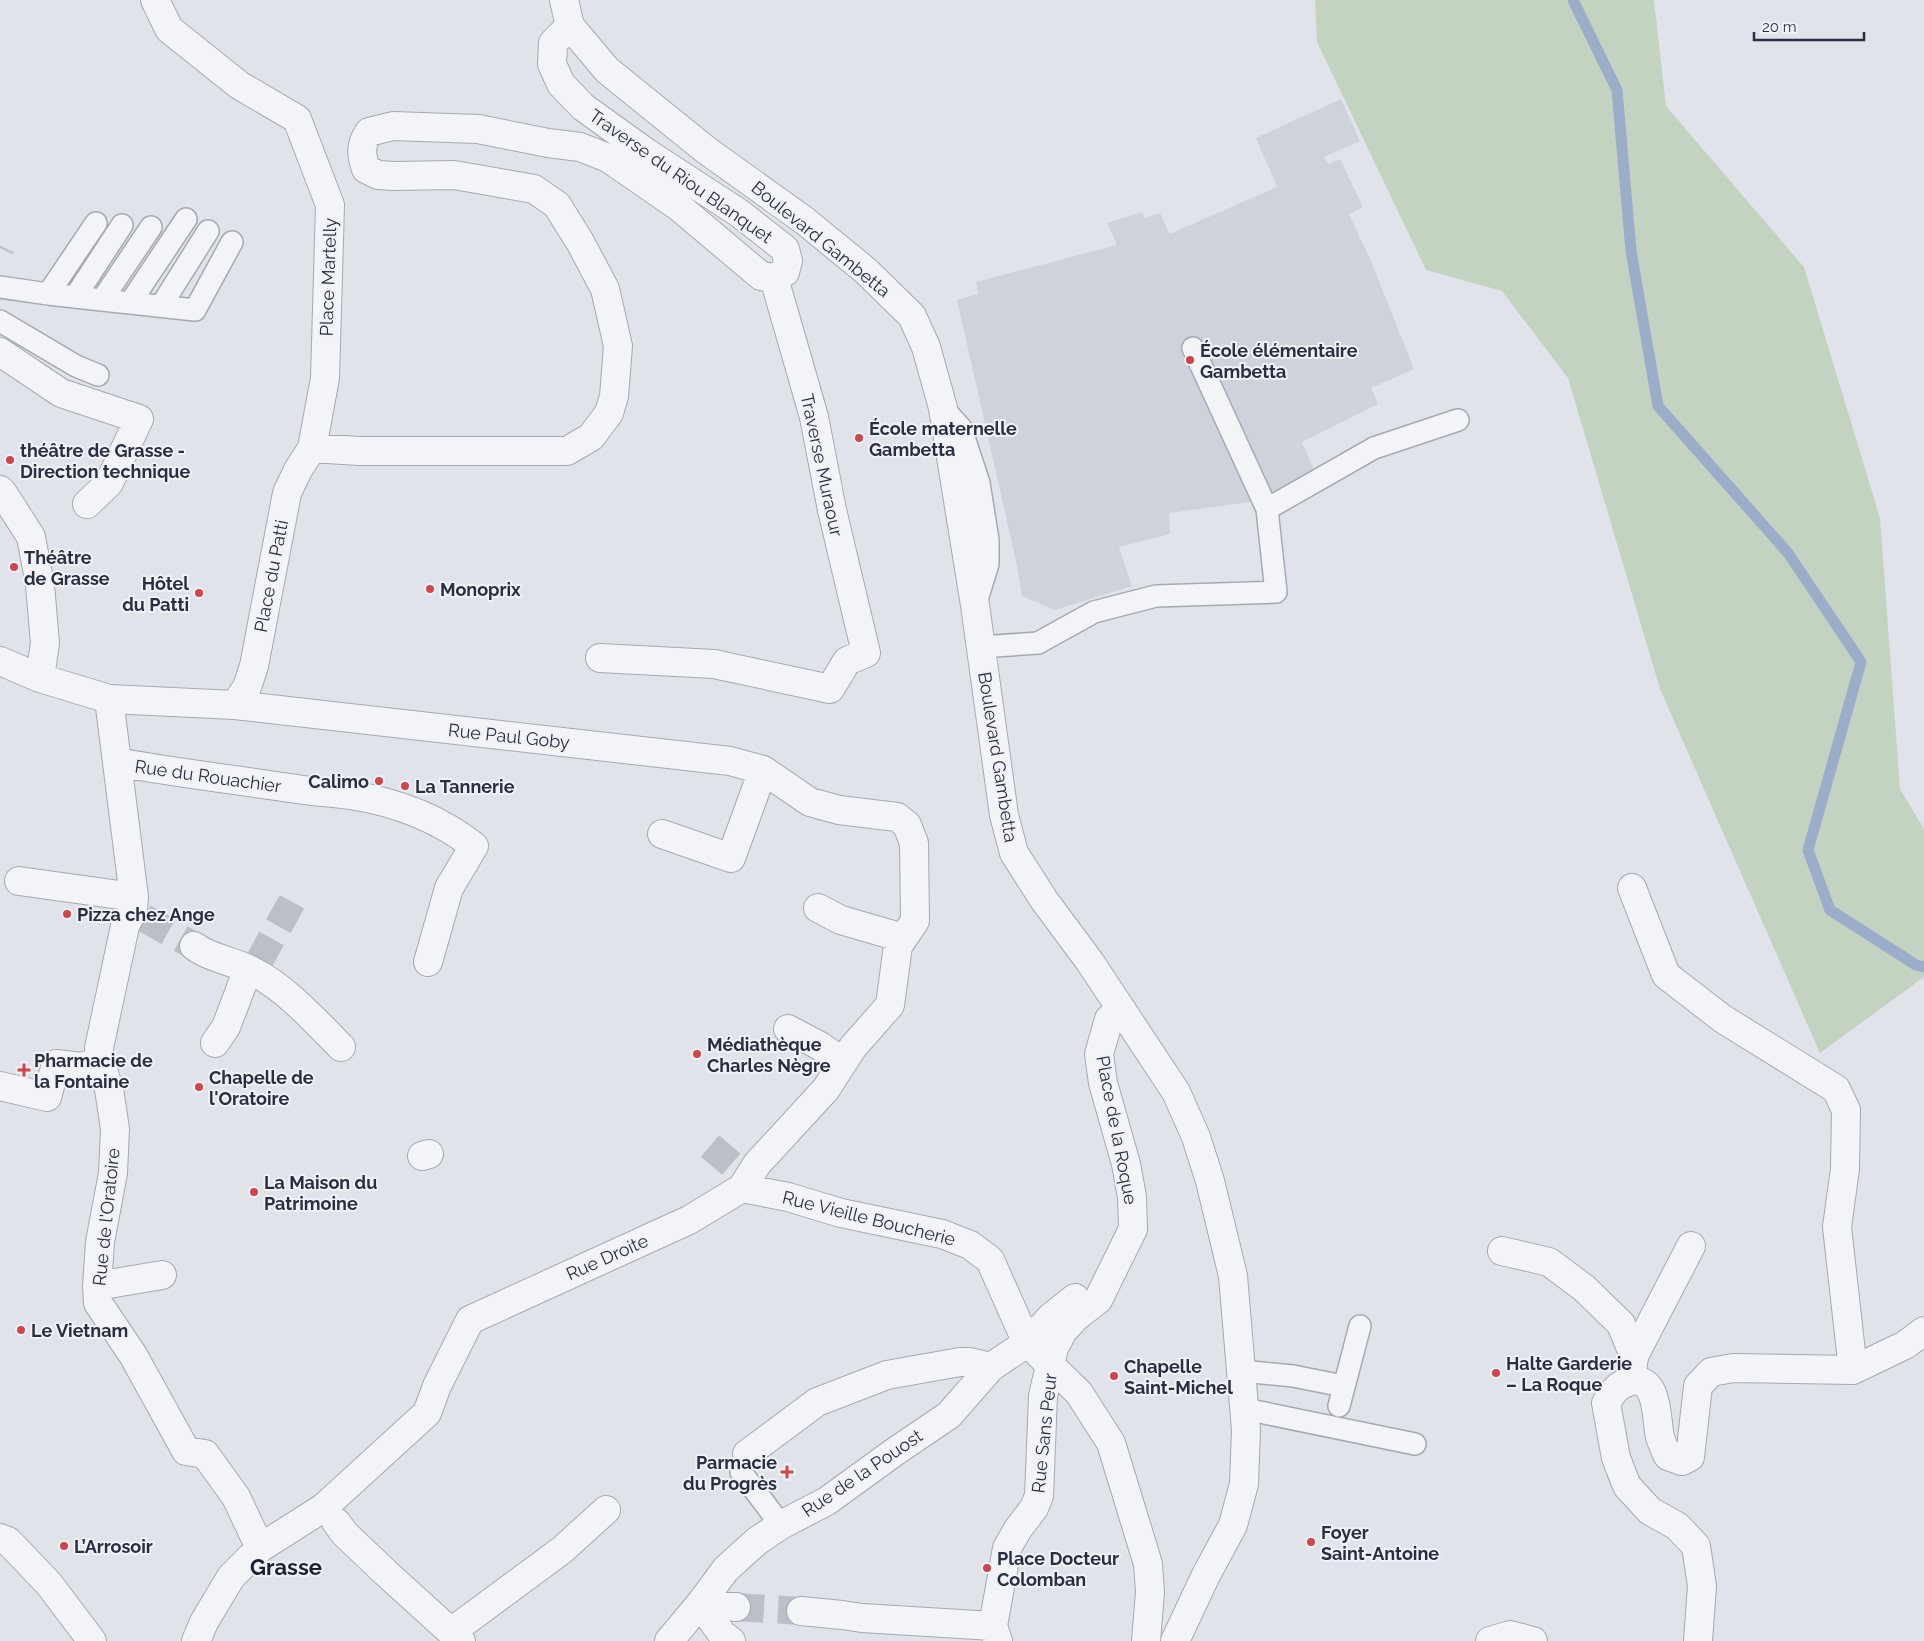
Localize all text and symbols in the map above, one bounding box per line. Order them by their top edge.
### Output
scale bar [1754,10,1864,42]
text: 20 m [1762,18,1797,36]
street label: Traverse du Riou Blanquet [585,105,777,247]
street label: Boulevard Gambetta [747,177,895,301]
street label: Place Martelly [315,217,341,337]
place label: École élémentaire Gambetta [1200,340,1358,382]
marker: École élémentaire Gambetta [1184,354,1196,366]
street label: Traverse Muraour [797,392,848,539]
place label: École maternelle Gambetta [869,418,1017,460]
marker: École maternelle Gambetta [853,432,865,444]
place label: théâtre de Grasse - Direction technique [20,440,190,482]
marker: théâtre de Grasse - Direction technique [4,454,16,466]
street label: Place du Patti [250,518,292,634]
place label: Théâtre de Grasse [24,547,110,589]
marker: Théâtre de Grasse [8,561,20,573]
place label: Hôtel du Patti [122,573,189,615]
place label: Monoprix [440,579,521,600]
marker: Monoprix [424,583,436,595]
marker: Hôtel du Patti [193,587,205,599]
street label: Boulevard Gambetta [974,670,1022,844]
street label: Rue Paul Goby [447,719,571,753]
street label: Rue du Rouachier [133,755,283,797]
place label: Calimo [308,771,369,792]
marker: Calimo [373,775,385,787]
place label: La Tannerie [415,776,515,797]
marker: La Tannerie [399,780,411,792]
place label: Pizza chez Ange [77,904,215,925]
marker: Pizza chez Ange [61,908,73,920]
place label: Médiathèque Charles Nègre [707,1034,831,1076]
marker: Médiathèque Charles Nègre [691,1048,703,1060]
place label: Pharmacie de la Fontaine [34,1050,153,1092]
street label: Place de la Roque [1092,1054,1142,1207]
marker: Pharmacie de la Fontaine [18,1064,30,1076]
place label: Chapelle de l'Oratoire [209,1067,314,1109]
marker: Chapelle de l'Oratoire [193,1081,205,1093]
street label: Rue de l'Oratoire [88,1147,124,1287]
place label: La Maison du Patrimoine [264,1172,377,1214]
marker: La Maison du Patrimoine [248,1186,260,1198]
street label: Rue Vieille Boucherie [780,1186,958,1250]
street label: Rue Droite [563,1229,652,1284]
place label: Le Vietnam [31,1320,128,1341]
marker: Le Vietnam [15,1324,27,1336]
place label: Halte Garderie – La Roque [1506,1353,1632,1395]
place label: Chapelle Saint-Michel [1124,1356,1233,1398]
marker: Halte Garderie – La Roque [1490,1367,1502,1379]
marker: Chapelle Saint-Michel [1108,1370,1120,1382]
street label: Rue Sans Peur [1027,1371,1061,1494]
street label: Rue de la Pouost [798,1425,926,1521]
place label: Parmacie du Progrès [683,1452,777,1494]
marker: Parmacie du Progrès [781,1466,793,1478]
place label: Foyer Saint-Antoine [1321,1522,1439,1564]
place label: L’Arrosoir [74,1536,153,1557]
marker: Foyer Saint-Antoine [1305,1536,1317,1548]
marker: L’Arrosoir [58,1540,70,1552]
place label: Place Docteur Colomban [997,1548,1119,1590]
district label: Grasse [250,1554,322,1580]
marker: Place Docteur Colomban [981,1562,993,1574]

